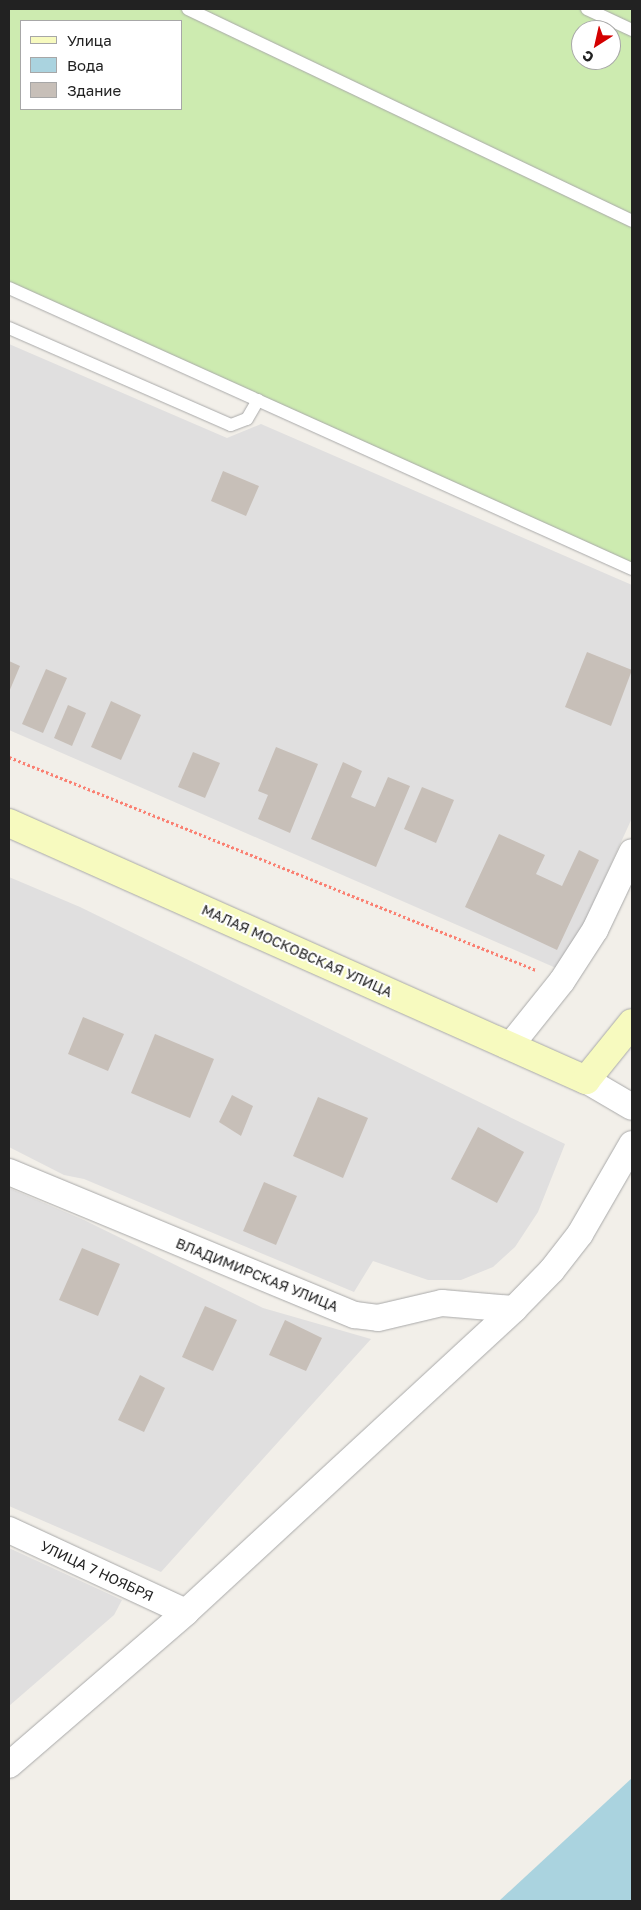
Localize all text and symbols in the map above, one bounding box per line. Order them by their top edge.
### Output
legend [20,20,182,110]
north arrow [571,20,621,70]
text: Улица [67,31,112,49]
text: С [579,47,597,67]
text: Вода [67,56,104,74]
text: Здание [67,81,121,99]
street label: МАЛАЯ МОСКОВСКАЯ УЛИЦА [199,901,395,1001]
street label: ВЛАДИМИРСКАЯ УЛИЦА [173,1235,341,1315]
street label: УЛИЦА 7 НОЯБРЯ [38,1537,156,1605]

